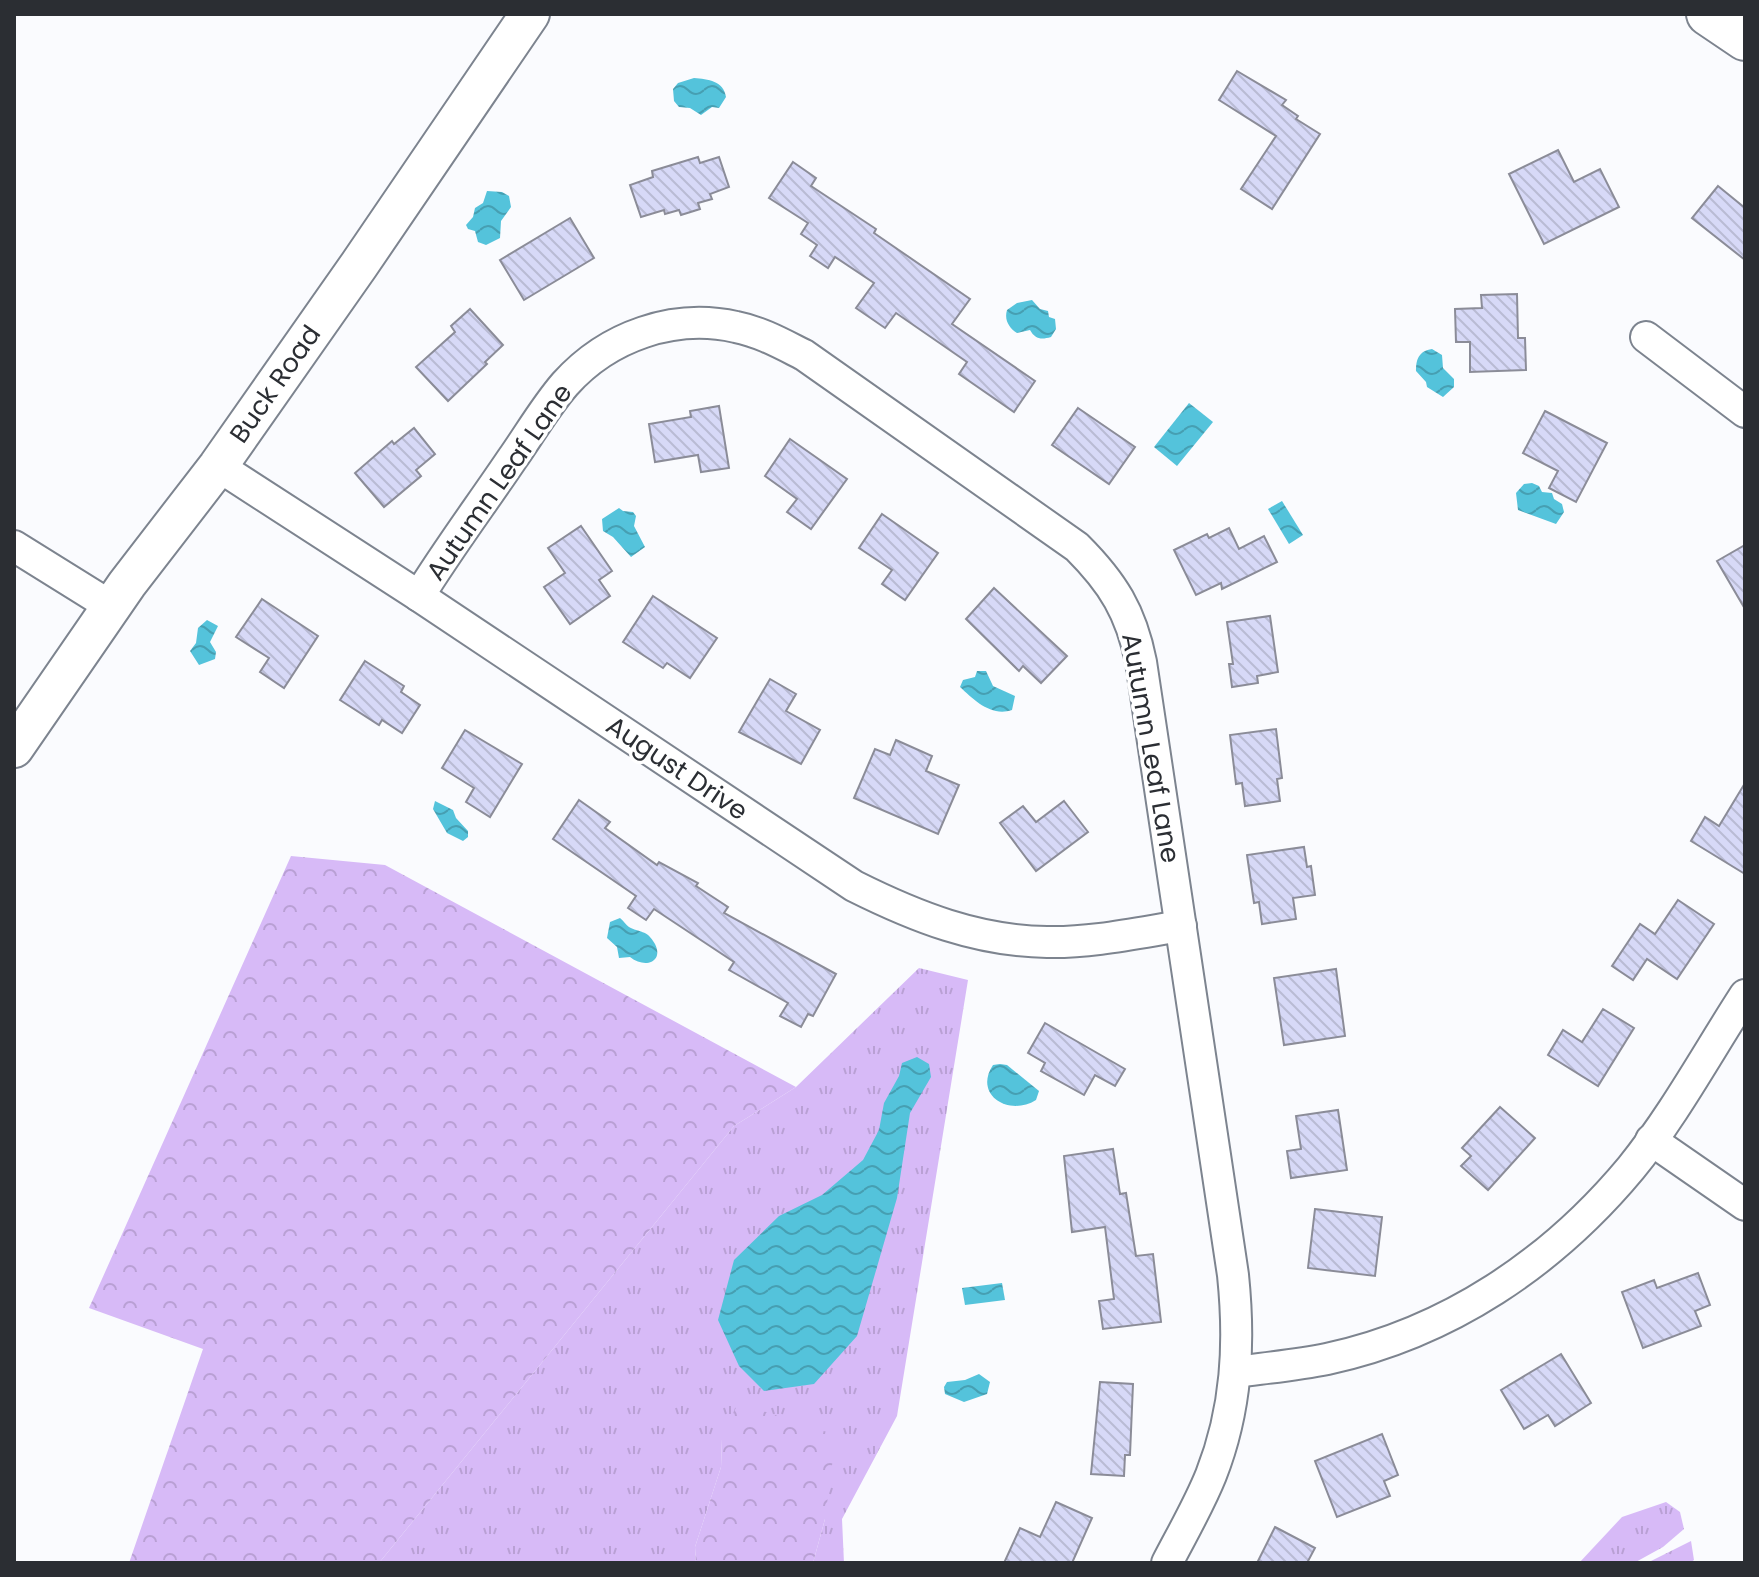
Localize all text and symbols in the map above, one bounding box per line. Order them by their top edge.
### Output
street label: Buck Road [221,318,329,450]
street label: Autumn Leaf Lane [418,376,580,588]
street label: Autumn Leaf Lane [1113,630,1189,866]
street label: August Drive [599,707,755,829]

